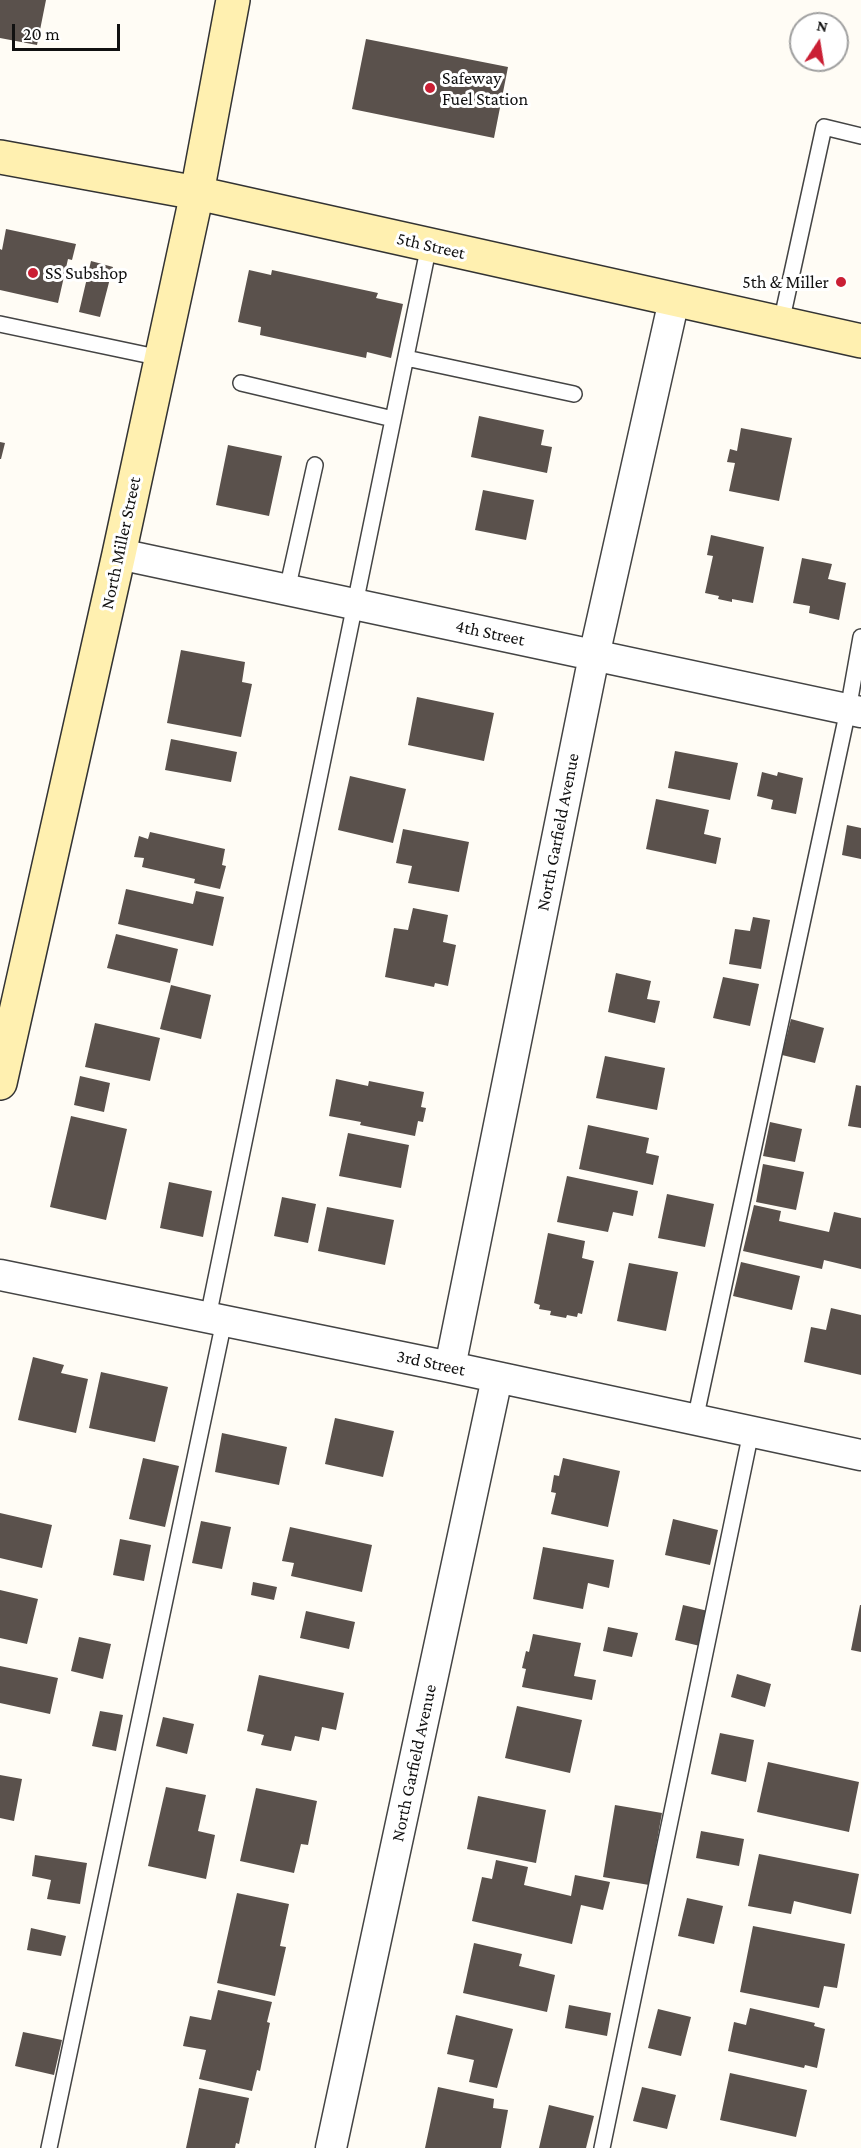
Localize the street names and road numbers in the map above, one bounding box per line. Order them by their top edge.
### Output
street label: 5th Street [395,228,467,264]
street label: North Miller Street [96,475,146,611]
street label: 4th Street [453,615,527,651]
street label: North Garfield Avenue [532,751,584,913]
street label: 3rd Street [395,1345,467,1381]
street label: North Garfield Avenue [387,1682,441,1844]

